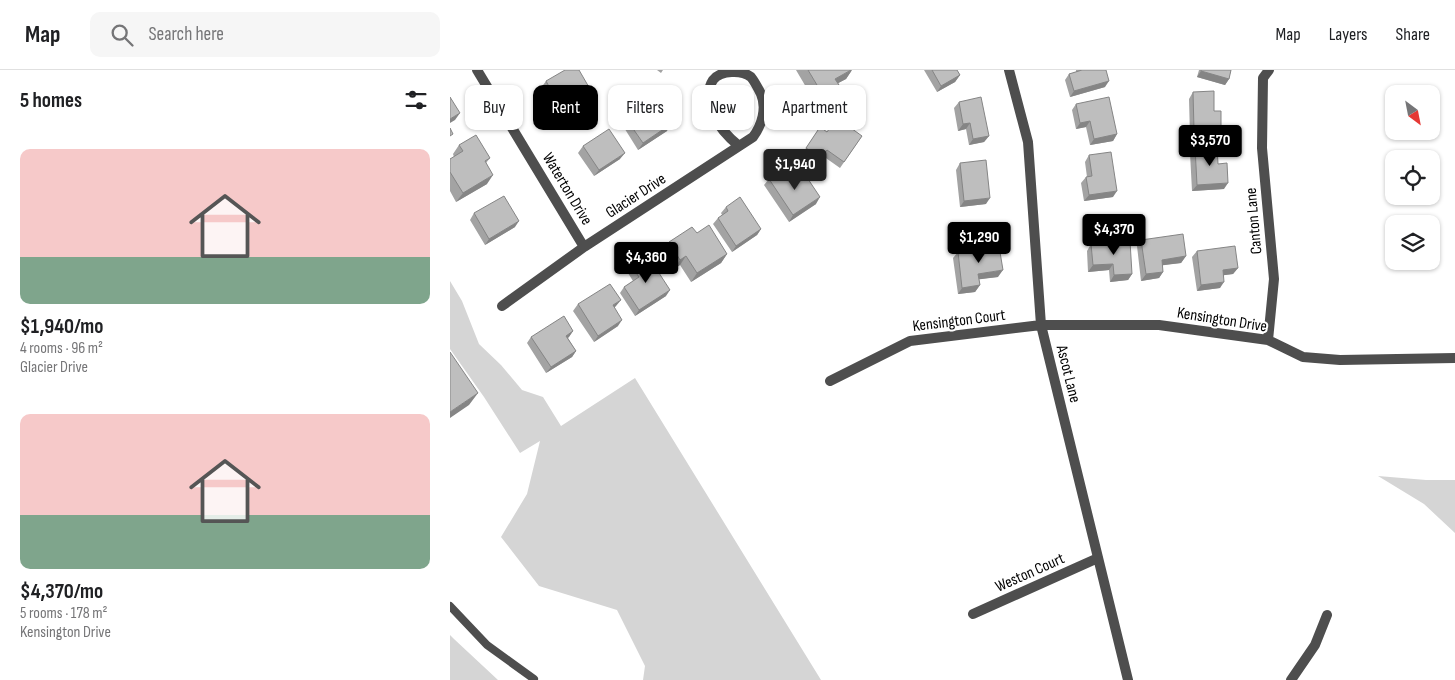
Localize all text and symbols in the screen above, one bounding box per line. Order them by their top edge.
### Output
search box [90,12,440,57]
text: Map [25,20,60,49]
icon: search [108,21,136,49]
text: Search here [148,23,224,46]
text: Map [1276,24,1301,45]
text: Layers [1329,24,1368,45]
text: Share [1396,24,1430,45]
chip: Buy [465,85,523,130]
chip: Rent [533,85,598,130]
chip: Filters [608,85,682,130]
chip: New [692,85,754,130]
chip: Apartment [764,85,866,130]
north arrow [1385,85,1440,140]
map controls [1385,85,1440,270]
icon: filters [402,86,430,114]
text: 5 homes [20,88,82,113]
pin: $3,570 [1169,124,1251,167]
text: $3,570 [1190,131,1230,150]
pin: $1,940 [754,148,836,191]
street label: Waterton Drive [538,149,596,229]
button: locate [1385,150,1440,205]
text: $1,940 [774,155,816,174]
street label: Glacier Drive [602,170,670,222]
icon: home [180,181,270,271]
street label: Canton Lane [1242,187,1266,255]
pin: $4,370 [1073,214,1155,256]
button: layers [1385,215,1440,270]
text: $4,370 [1094,220,1134,239]
pin: $1,290 [938,222,1020,264]
text: $1,290 [959,228,999,247]
pin: $4,360 [605,242,687,284]
text: $4,360 [625,248,667,267]
street label: Kensington Drive [1176,304,1268,336]
street label: Kensington Court [911,306,1007,336]
text: $1,940/mo [20,314,103,339]
text: 4 rooms · 96 m² [20,339,103,358]
street label: Ascot Lane [1051,342,1084,405]
text: Glacier Drive [20,358,88,377]
icon: home [180,446,270,536]
street label: Weston Court [992,549,1068,597]
text: $4,370/mo [20,579,103,604]
text: 5 rooms · 178 m² [20,604,108,623]
text: Kensington Drive [20,623,111,642]

